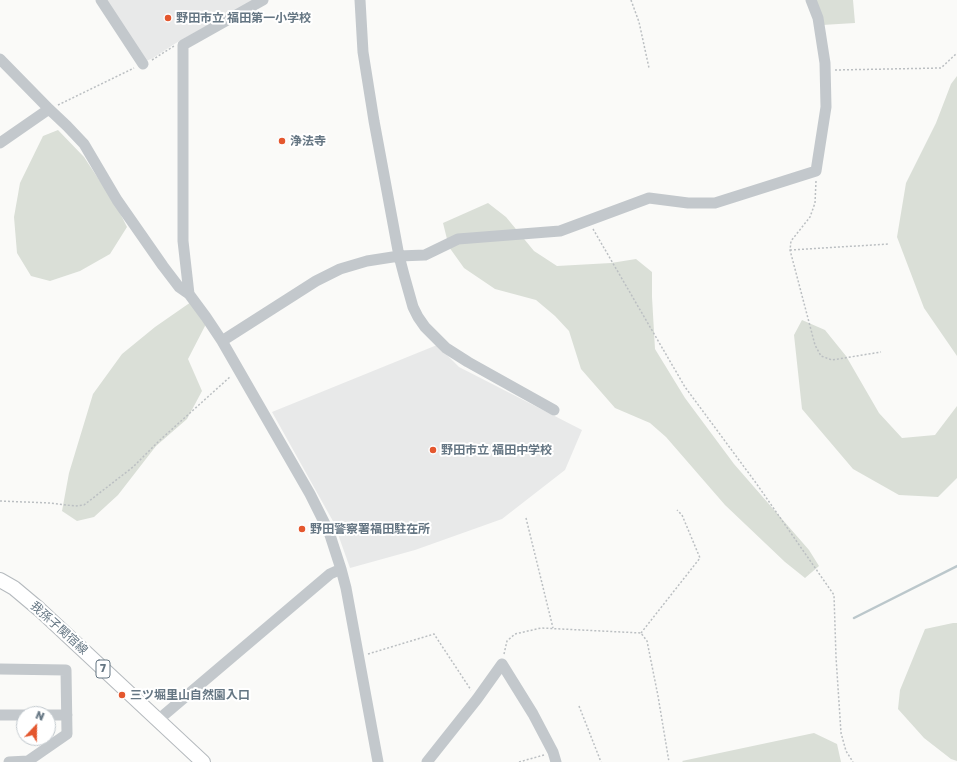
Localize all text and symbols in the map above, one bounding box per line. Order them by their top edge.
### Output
place label: 野田市立 福田第一小学校 [176,11,311,25]
marker: 野田市立 福田第一小学校 [163,13,173,23]
place label: 浄法寺 [290,134,326,148]
marker: 浄法寺 [277,136,287,146]
place label: 野田市立 福田中学校 [441,443,552,457]
marker: 野田市立 福田中学校 [428,445,438,455]
place label: 野田警察署福田駐在所 [310,522,430,536]
marker: 野田警察署福田駐在所 [297,524,307,534]
street label: 我孫子関宿線 [27,599,91,657]
road number: 7 [96,660,110,678]
place label: 三ツ堀里山自然園入口 [130,688,250,702]
marker: 三ツ堀里山自然園入口 [117,690,127,700]
north arrow [16,706,56,746]
text: N [34,708,47,723]

